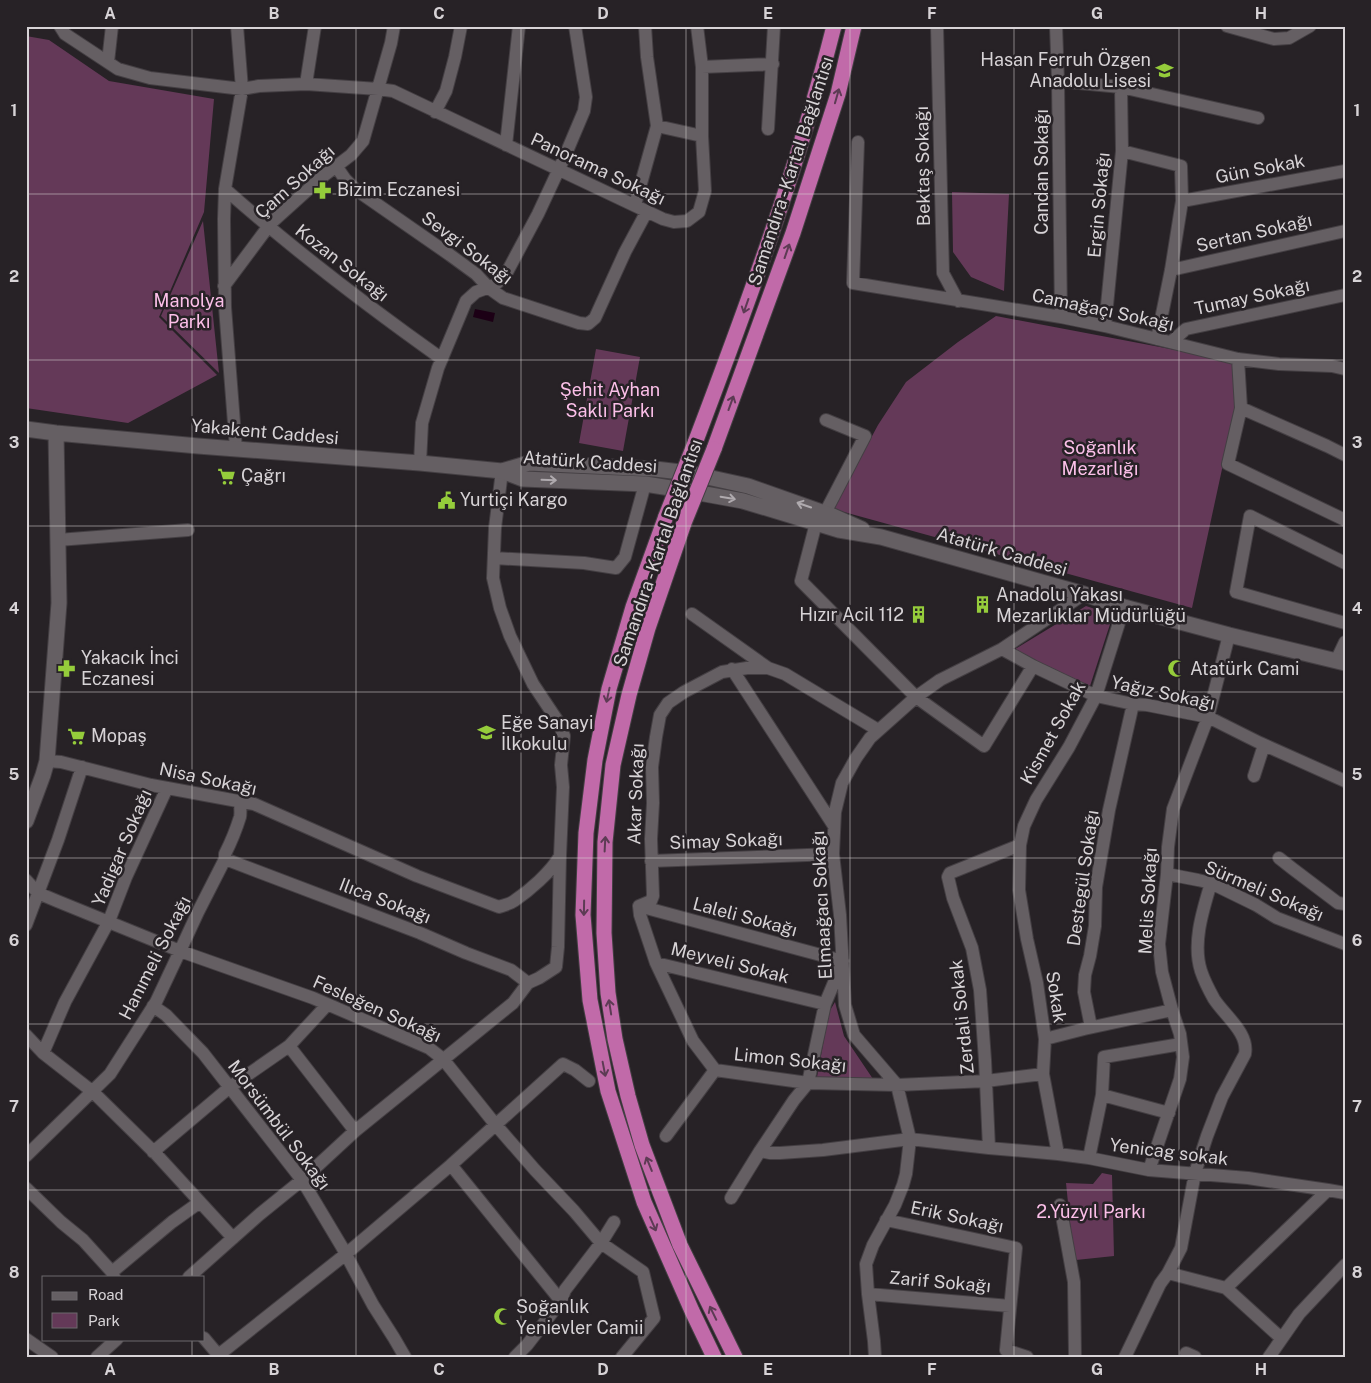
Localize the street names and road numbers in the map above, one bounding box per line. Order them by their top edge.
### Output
street label: Samandıra - Kartal Bağlantısı [744,54,837,288]
street label: Bektaş Sokağı [911,106,934,226]
street label: Candan Sokağı [1031,109,1052,235]
street label: Panorama Sokağı [528,128,669,209]
street label: Çam Sokağı [251,140,339,223]
street label: Gün Sokak [1213,150,1306,187]
street label: Ergin Sokağı [1083,151,1114,259]
street label: Sevgi Sokağı [418,207,517,289]
street label: Sertan Sokağı [1194,209,1314,256]
street label: Kozan Sokağı [291,220,393,306]
street label: Tumay Sokağı [1192,274,1311,319]
street label: Camağaçı Sokağı [1030,284,1176,335]
street label: Yakakent Caddesi [190,415,340,448]
street label: Samandıra - Kartal Bağlantısı [609,436,706,669]
street label: Atatürk Caddesi [522,446,658,477]
street label: Atatürk Caddesi [935,523,1070,580]
street label: Yağız Sokağı [1109,671,1217,714]
street label: Kismet Sokak [1016,677,1090,788]
street label: Akar Sokağı [623,743,648,845]
street label: Nisa Sokağı [157,758,259,799]
street label: Yadigar Sokağı [87,786,156,909]
street label: Destegül Sokağı [1063,808,1102,947]
street label: Simay Sokağı [669,828,783,853]
street label: Elmaağacı Sokağı [807,830,836,980]
street label: Melis Sokağı [1134,847,1161,955]
street label: Sürmeli Sokağı [1202,856,1327,925]
street label: Ilıca Sokağı [336,873,434,928]
street label: Hanımeli Sokağı [114,892,195,1023]
street label: Laleli Sokağı [691,893,800,941]
street label: Meyveli Sokak [669,938,791,987]
street label: Zerdali Sokak [945,959,978,1076]
street label: Sokak [1042,970,1071,1024]
street label: Fesleğen Sokağı [310,971,445,1046]
street label: Limon Sokağı [733,1043,847,1076]
street label: Morsümbül Sokağı [224,1056,335,1194]
street label: Yenicag sokak [1109,1134,1230,1169]
street label: Erik Sokağı [909,1196,1006,1237]
street label: Zarif Sokağı [888,1267,992,1296]

